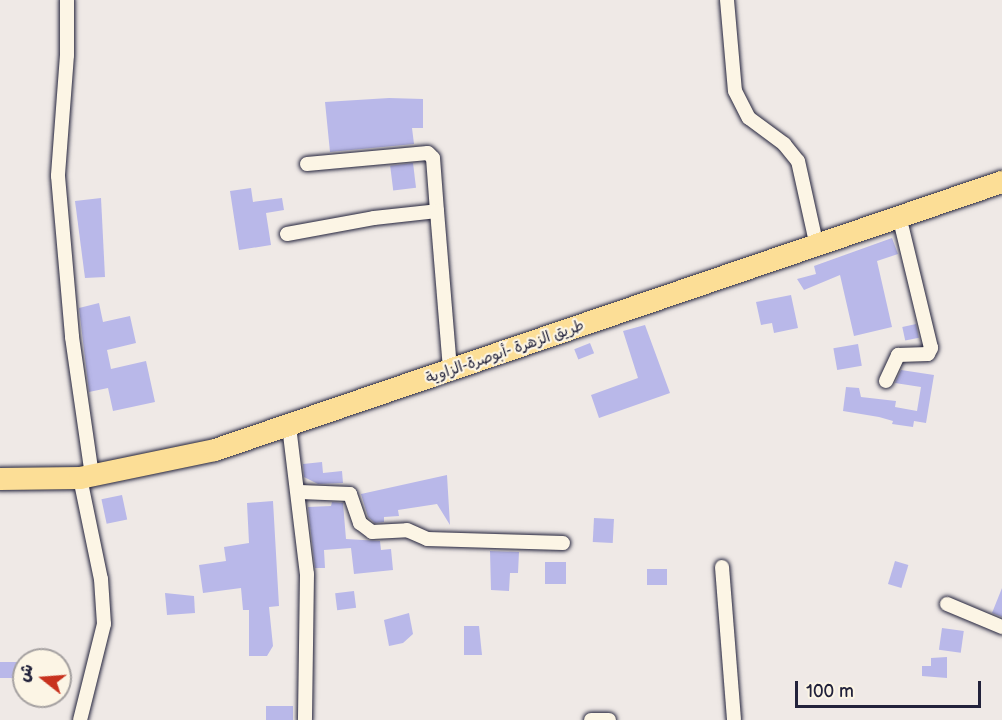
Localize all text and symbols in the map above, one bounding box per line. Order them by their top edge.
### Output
street label: طريق الزهرة -أبوصرة-الزاوية [423,316,587,388]
north arrow [12,648,72,708]
text: ش [15,662,38,684]
scale bar [798,669,984,707]
text: 100 m [806,681,854,702]

